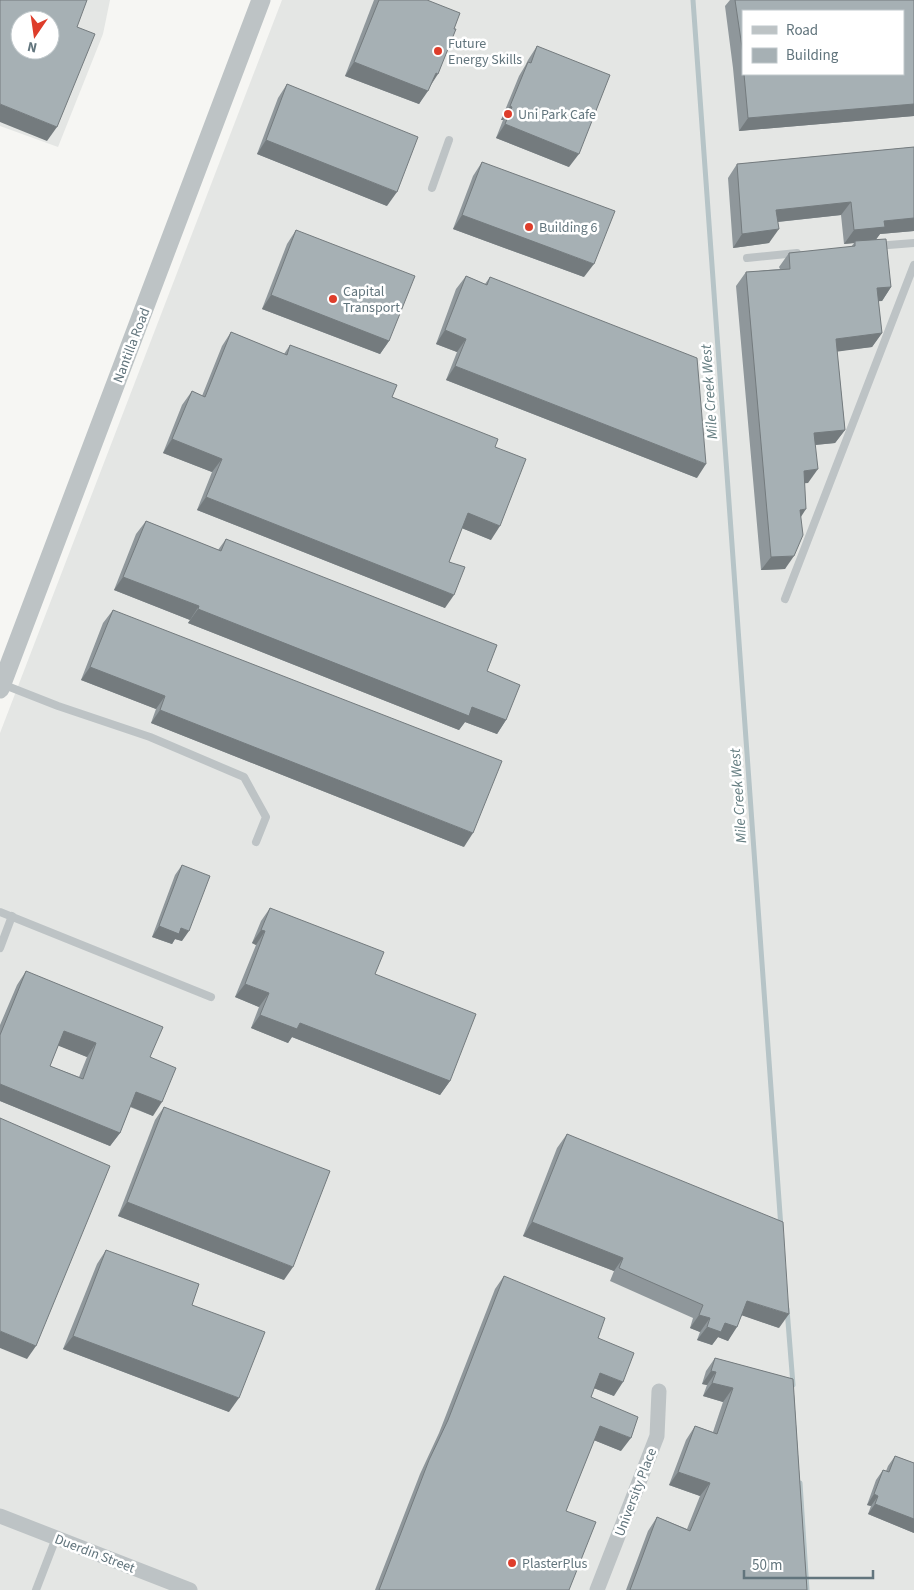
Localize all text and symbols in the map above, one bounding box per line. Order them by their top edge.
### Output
north arrow [10,10,60,60]
legend [742,10,904,75]
text: Road [786,20,818,41]
place label: Future Energy Skills [448,34,522,70]
text: N [26,36,39,57]
marker: Future Energy Skills [432,45,444,57]
text: Building [786,45,839,66]
place label: Uni Park Cafe [518,105,596,125]
marker: Uni Park Cafe [502,108,514,120]
place label: Building 6 [539,218,598,238]
marker: Building 6 [523,221,535,233]
place label: Capital Transport [343,282,400,318]
marker: Capital Transport [327,293,339,305]
street label: Nantilla Road [108,305,155,386]
water label: Mile Creek West [696,343,723,440]
water label: Mile Creek West [725,747,752,844]
street label: University Place [610,1445,662,1540]
street label: Duerdin Street [52,1529,138,1579]
scale bar [744,1548,873,1580]
place label: PlasterPlus [522,1554,588,1574]
text: 50 m [752,1555,782,1576]
marker: PlasterPlus [506,1557,518,1569]

